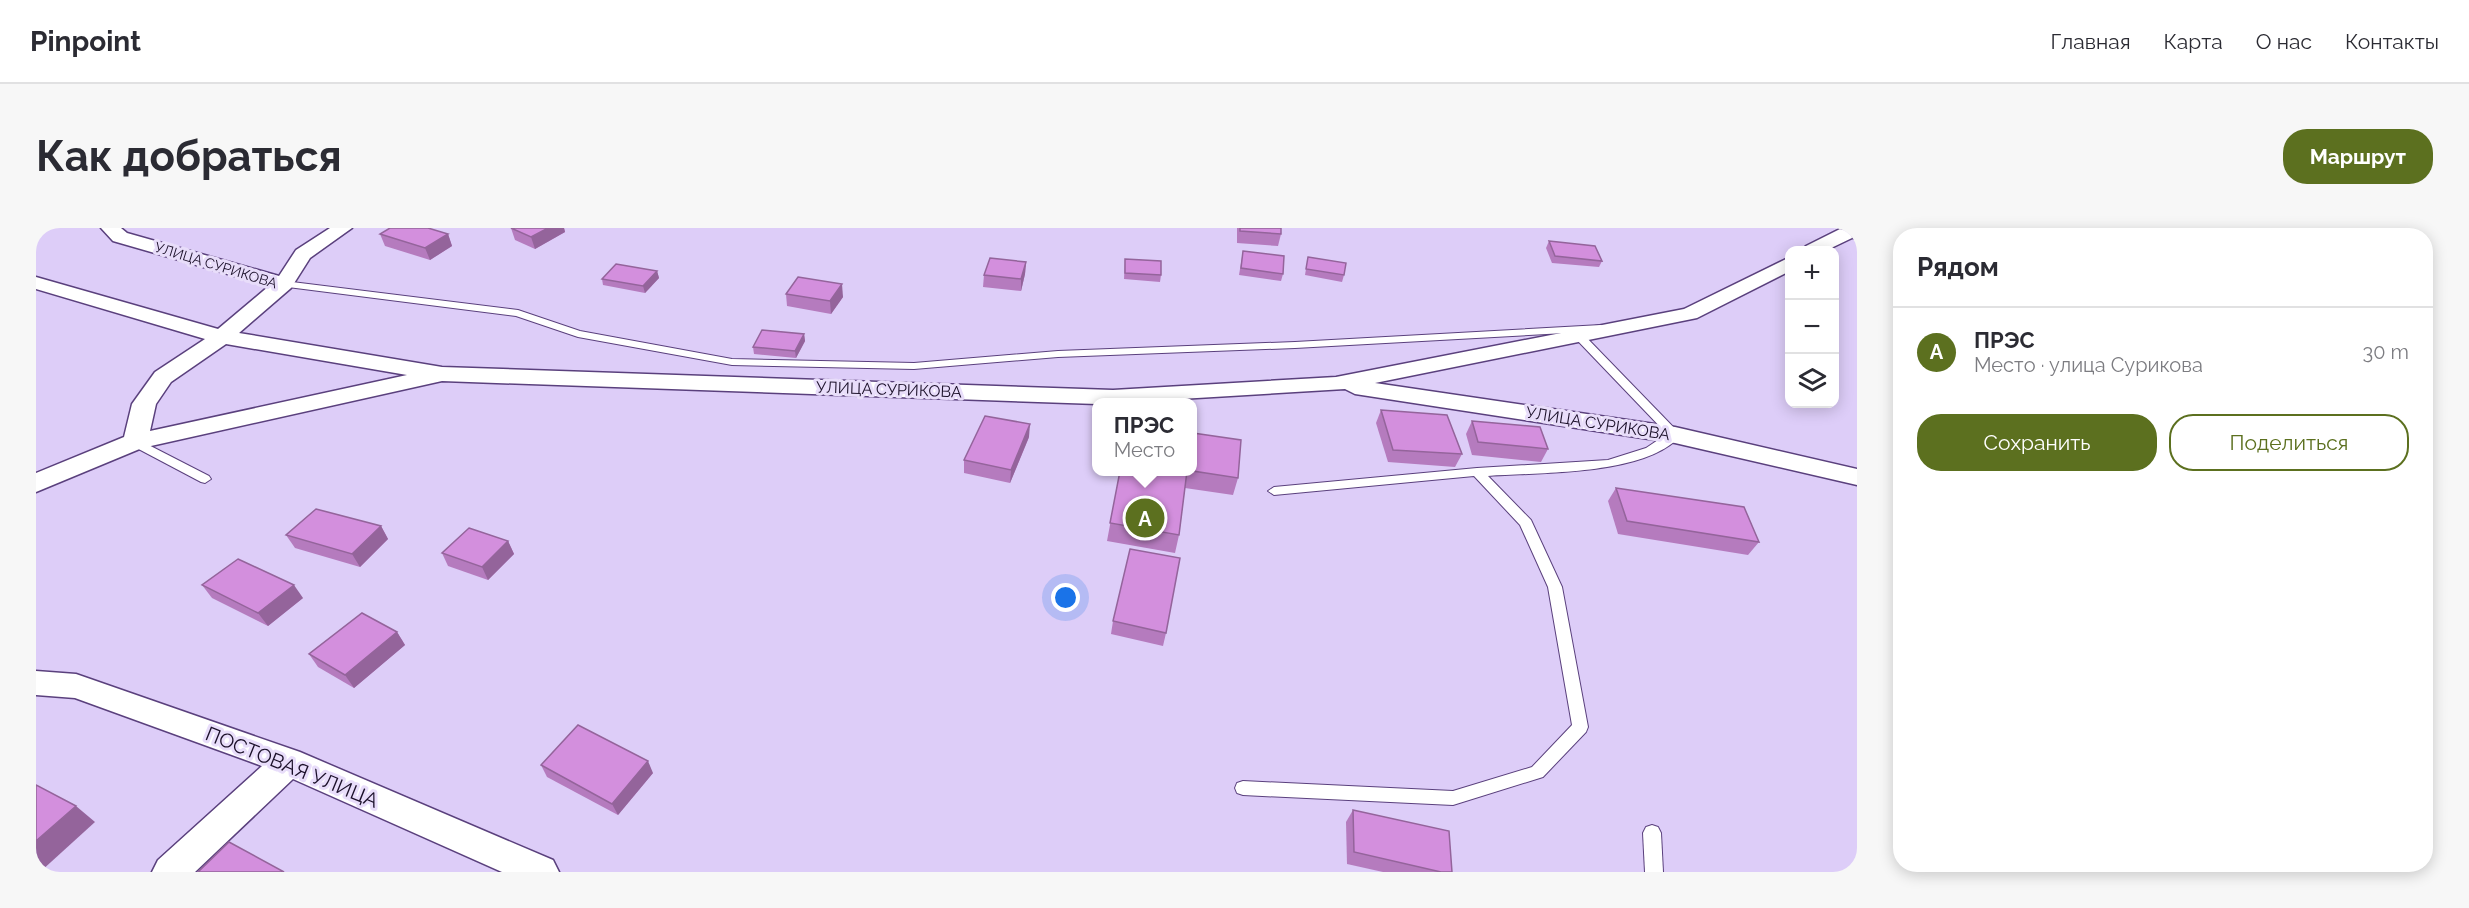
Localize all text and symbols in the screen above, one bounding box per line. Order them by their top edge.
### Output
text: Pinpoint [30,25,141,58]
text: Главная [2051,29,2131,54]
text: Карта [2164,29,2223,54]
text: О нас [2256,29,2312,54]
text: Контакты [2345,29,2439,54]
button: Маршрут [2283,129,2433,184]
text: Как добраться [36,132,342,181]
street label: УЛИЦА СУРИКОВА [153,239,280,291]
map controls [1785,246,1839,408]
button: + [1785,246,1839,300]
text: Рядом [1917,252,1999,282]
button: − [1785,300,1839,354]
text: ПРЭС [1974,327,2034,353]
text: A [1930,340,1943,364]
text: 30 m [2363,340,2409,364]
text: Место · улица Сурикова [1974,353,2203,377]
button: layers [1785,354,1839,408]
street label: УЛИЦА СУРИКОВА [816,377,962,402]
popup [1092,398,1197,476]
street label: УЛИЦА СУРИКОВА [1525,403,1671,444]
text: ПРЭС [1114,412,1174,438]
button: Сохранить [1917,414,2157,471]
button: Поделиться [2169,414,2409,471]
text: Место [1114,438,1175,462]
pin: A [1126,496,1164,540]
your location [1051,583,1080,612]
street label: ПОСТОВАЯ УЛИЦА [202,721,382,813]

